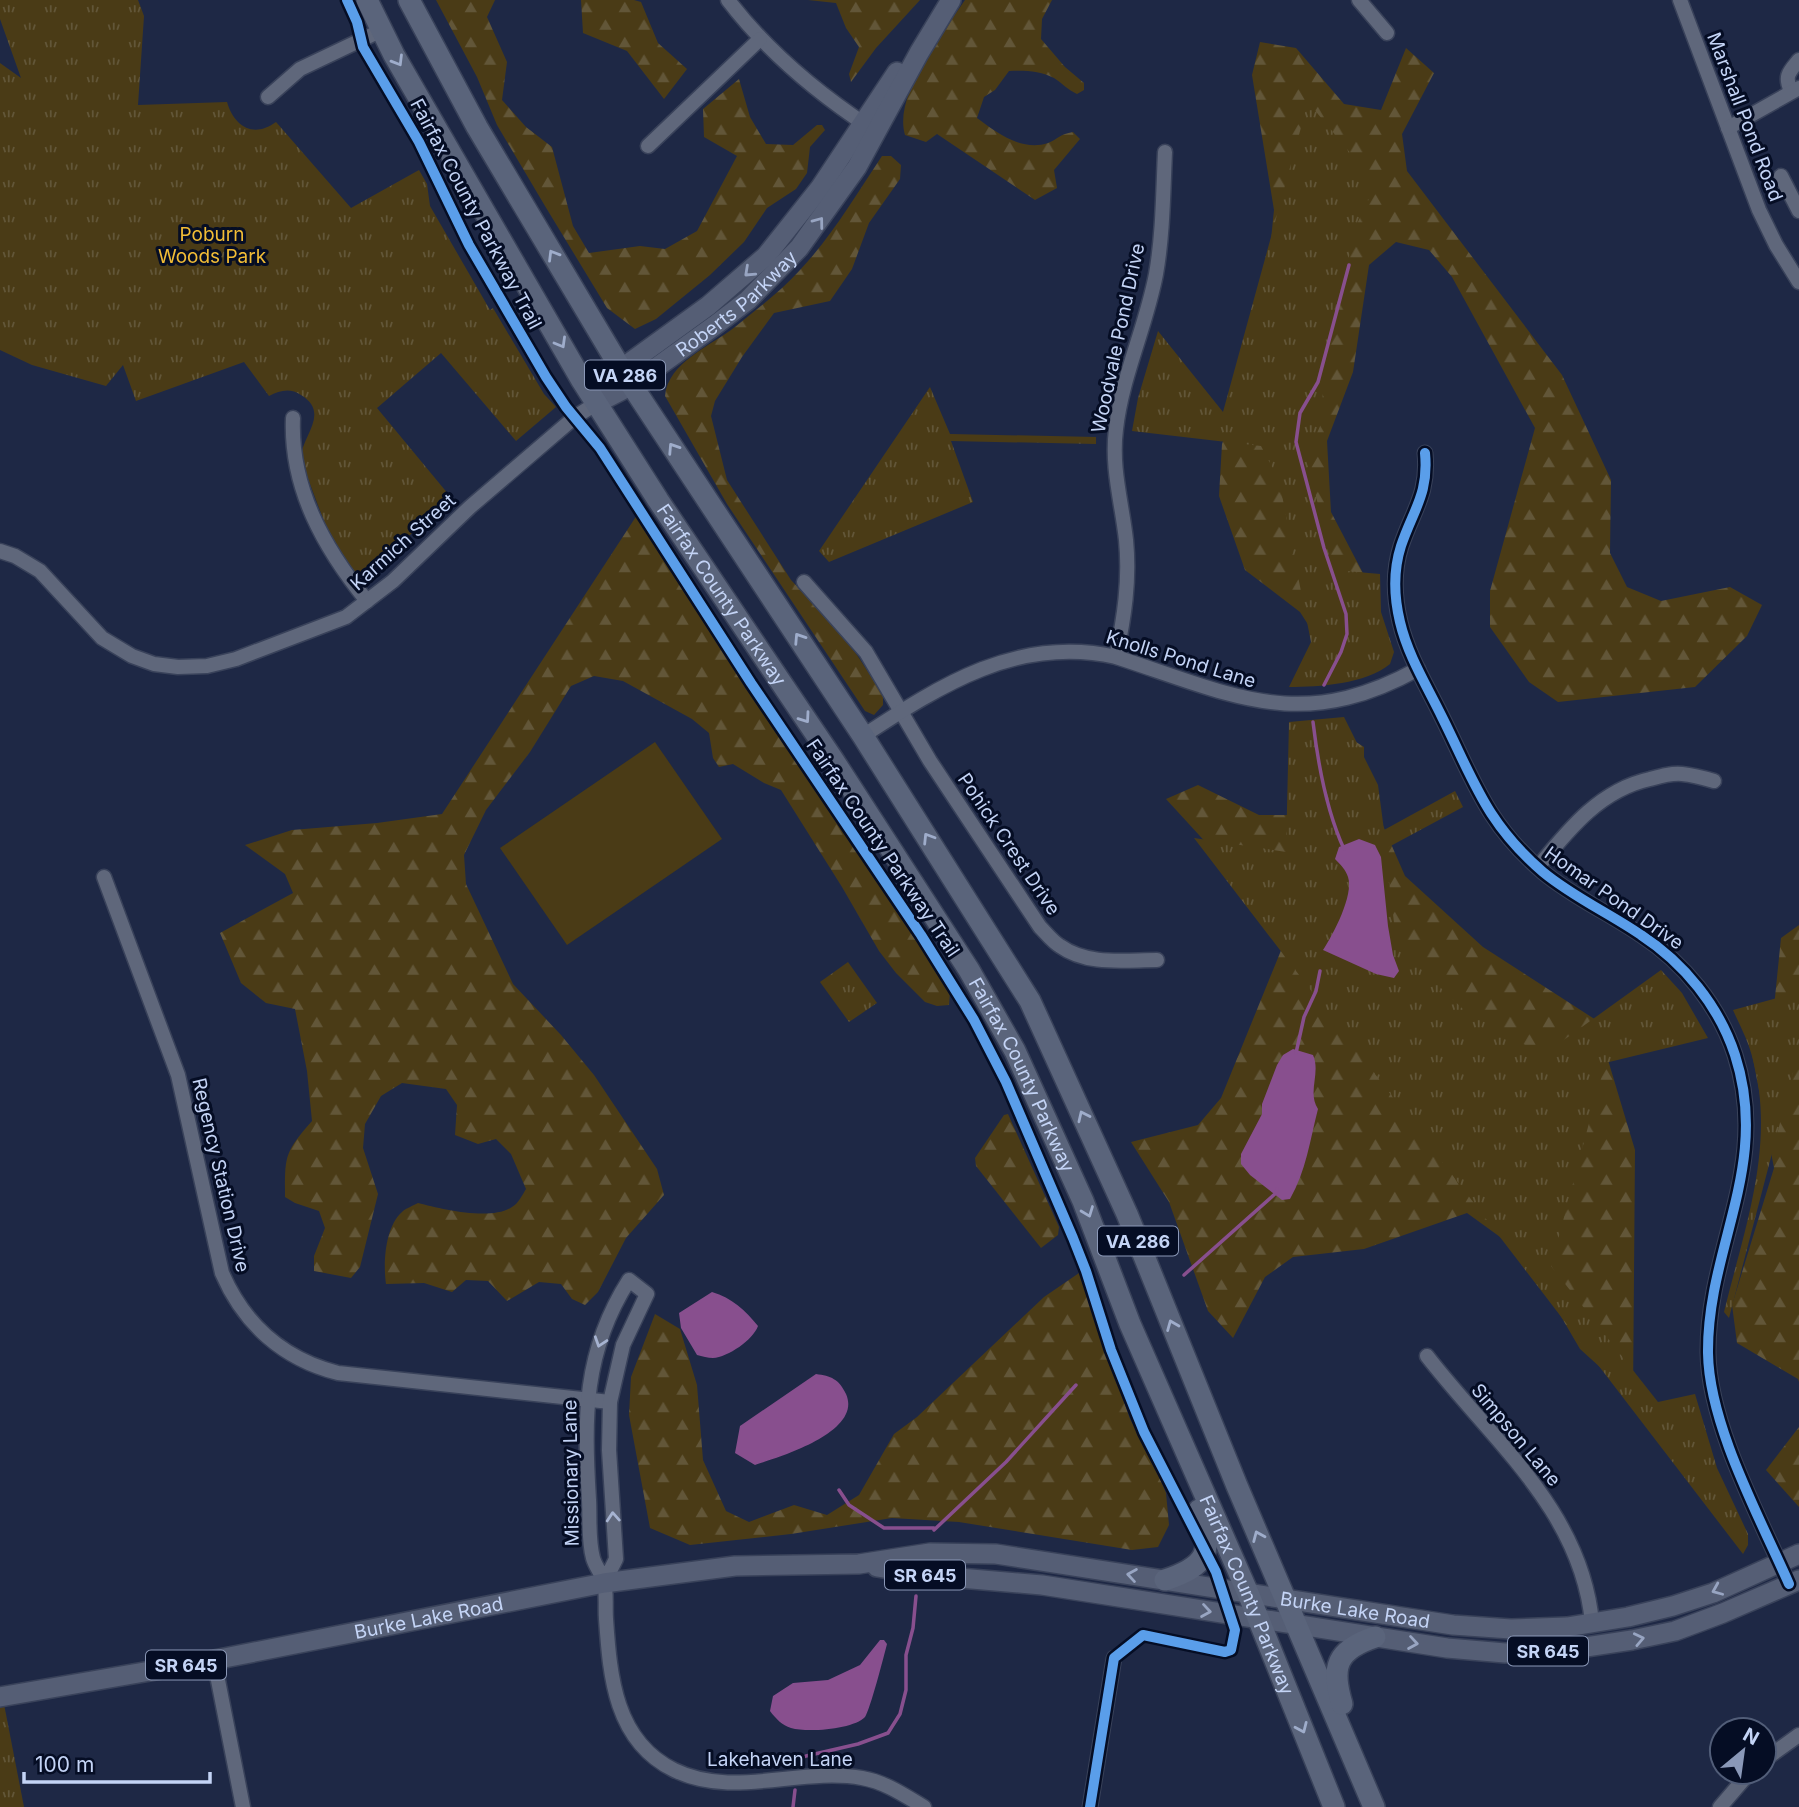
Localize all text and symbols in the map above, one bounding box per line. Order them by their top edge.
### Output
street label: Marshall Pond Road [1702,29,1788,205]
one-way arrow [390,53,403,66]
street label: Fairfax County Parkway Trail [405,95,547,333]
one-way arrow [811,217,823,230]
park label: Poburn Woods Park [158,223,267,268]
street label: Woodvale Pond Drive [1087,241,1149,435]
street label: Roberts Parkway [671,245,802,361]
one-way arrow [549,249,562,262]
one-way arrow [744,263,757,276]
one-way arrow [553,335,566,348]
road number: VA 286 [585,360,665,390]
one-way arrow [669,443,682,456]
street label: Karmich Street [346,489,460,595]
street label: Fairfax County Parkway [652,499,792,690]
street label: Knolls Pond Lane [1103,625,1259,693]
one-way arrow [794,633,807,646]
one-way arrow [797,710,809,723]
street label: Fairfax County Parkway Trail [801,735,965,961]
street label: Pohick Crest Drive [953,769,1065,919]
one-way arrow [923,833,936,846]
street label: Homar Pond Drive [1540,842,1688,954]
street label: Fairfax County Parkway [964,973,1080,1176]
street label: Regency Station Drive [187,1076,255,1274]
one-way arrow [1077,1111,1091,1123]
one-way arrow [1079,1206,1093,1218]
road number: VA 286 [1098,1226,1178,1256]
one-way arrow [1166,1320,1180,1333]
one-way arrow [593,1336,608,1348]
street label: Simpson Lane [1466,1379,1566,1491]
street label: Missionary Lane [558,1399,584,1547]
street label: Fairfax County Parkway [1195,1491,1299,1698]
one-way arrow [606,1511,621,1522]
one-way arrow [1252,1531,1266,1543]
road number: SR 645 [885,1560,965,1590]
one-way arrow [1126,1568,1138,1583]
one-way arrow [1712,1582,1724,1596]
street label: Burke Lake Road [1279,1587,1432,1633]
street label: Burke Lake Road [352,1592,505,1644]
one-way arrow [1200,1603,1212,1618]
one-way arrow [1633,1632,1645,1647]
one-way arrow [1407,1635,1419,1650]
road number: SR 645 [1508,1636,1588,1666]
road number: SR 645 [146,1650,226,1680]
north arrow [1708,1716,1778,1786]
one-way arrow [1294,1720,1308,1733]
text: N [1739,1723,1763,1750]
scale bar [24,1741,210,1785]
street label: Lakehaven Lane [707,1748,853,1771]
text: 100 m [35,1752,94,1777]

